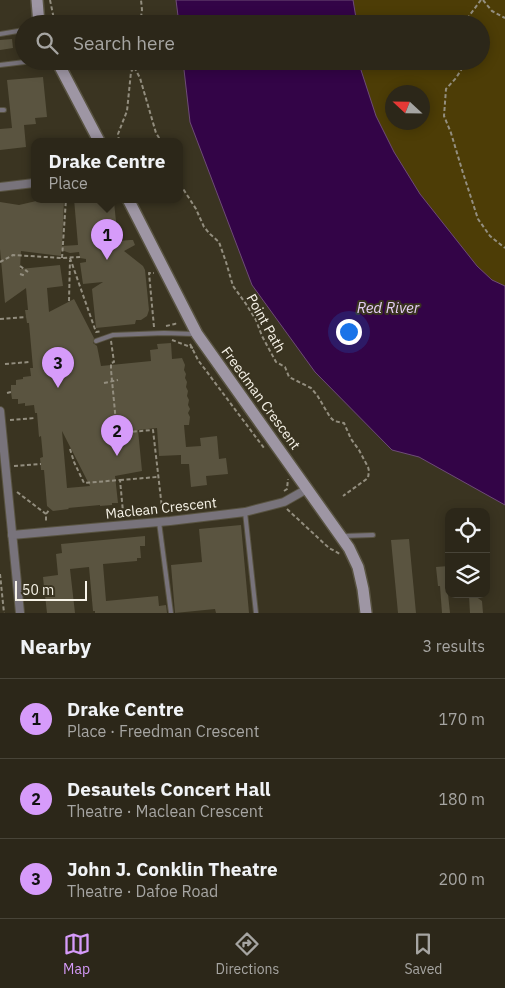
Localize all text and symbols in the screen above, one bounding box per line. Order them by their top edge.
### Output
search box [15,15,490,70]
icon: search [33,29,61,57]
text: Search here [73,31,175,55]
north arrow [385,85,430,130]
popup [31,138,183,203]
text: Drake Centre [49,149,165,173]
text: Place [49,173,88,193]
pin: 1 [91,219,123,260]
street label: Point Path [243,290,289,356]
water label: Red River [357,298,420,317]
your location [336,319,362,345]
street label: Freedman Crescent [218,343,304,453]
pin: 3 [42,347,74,388]
pin: 2 [101,415,133,456]
street label: Maclean Crescent [104,493,218,523]
map controls [445,508,490,598]
button: locate [445,508,490,553]
button: layers [445,553,490,598]
scale bar [15,578,88,601]
text: 50 m [22,581,54,599]
text: Nearby [20,632,91,660]
text: 3 results [422,636,485,656]
text: Drake Centre [67,697,184,721]
text: 1 [31,709,41,729]
text: 170 m [438,709,485,729]
text: Place · Freedman Crescent [67,721,259,741]
text: Desautels Concert Hall [67,777,271,801]
text: 2 [31,789,41,809]
text: 180 m [438,789,485,809]
text: Theatre · Maclean Crescent [67,801,263,821]
text: John J. Conklin Theatre [67,857,278,881]
text: 3 [31,869,41,889]
text: 200 m [438,869,485,889]
text: Theatre · Dafoe Road [67,881,218,901]
tab: Map [63,930,91,978]
tab: Directions [216,930,279,978]
tab: Saved [404,930,442,978]

